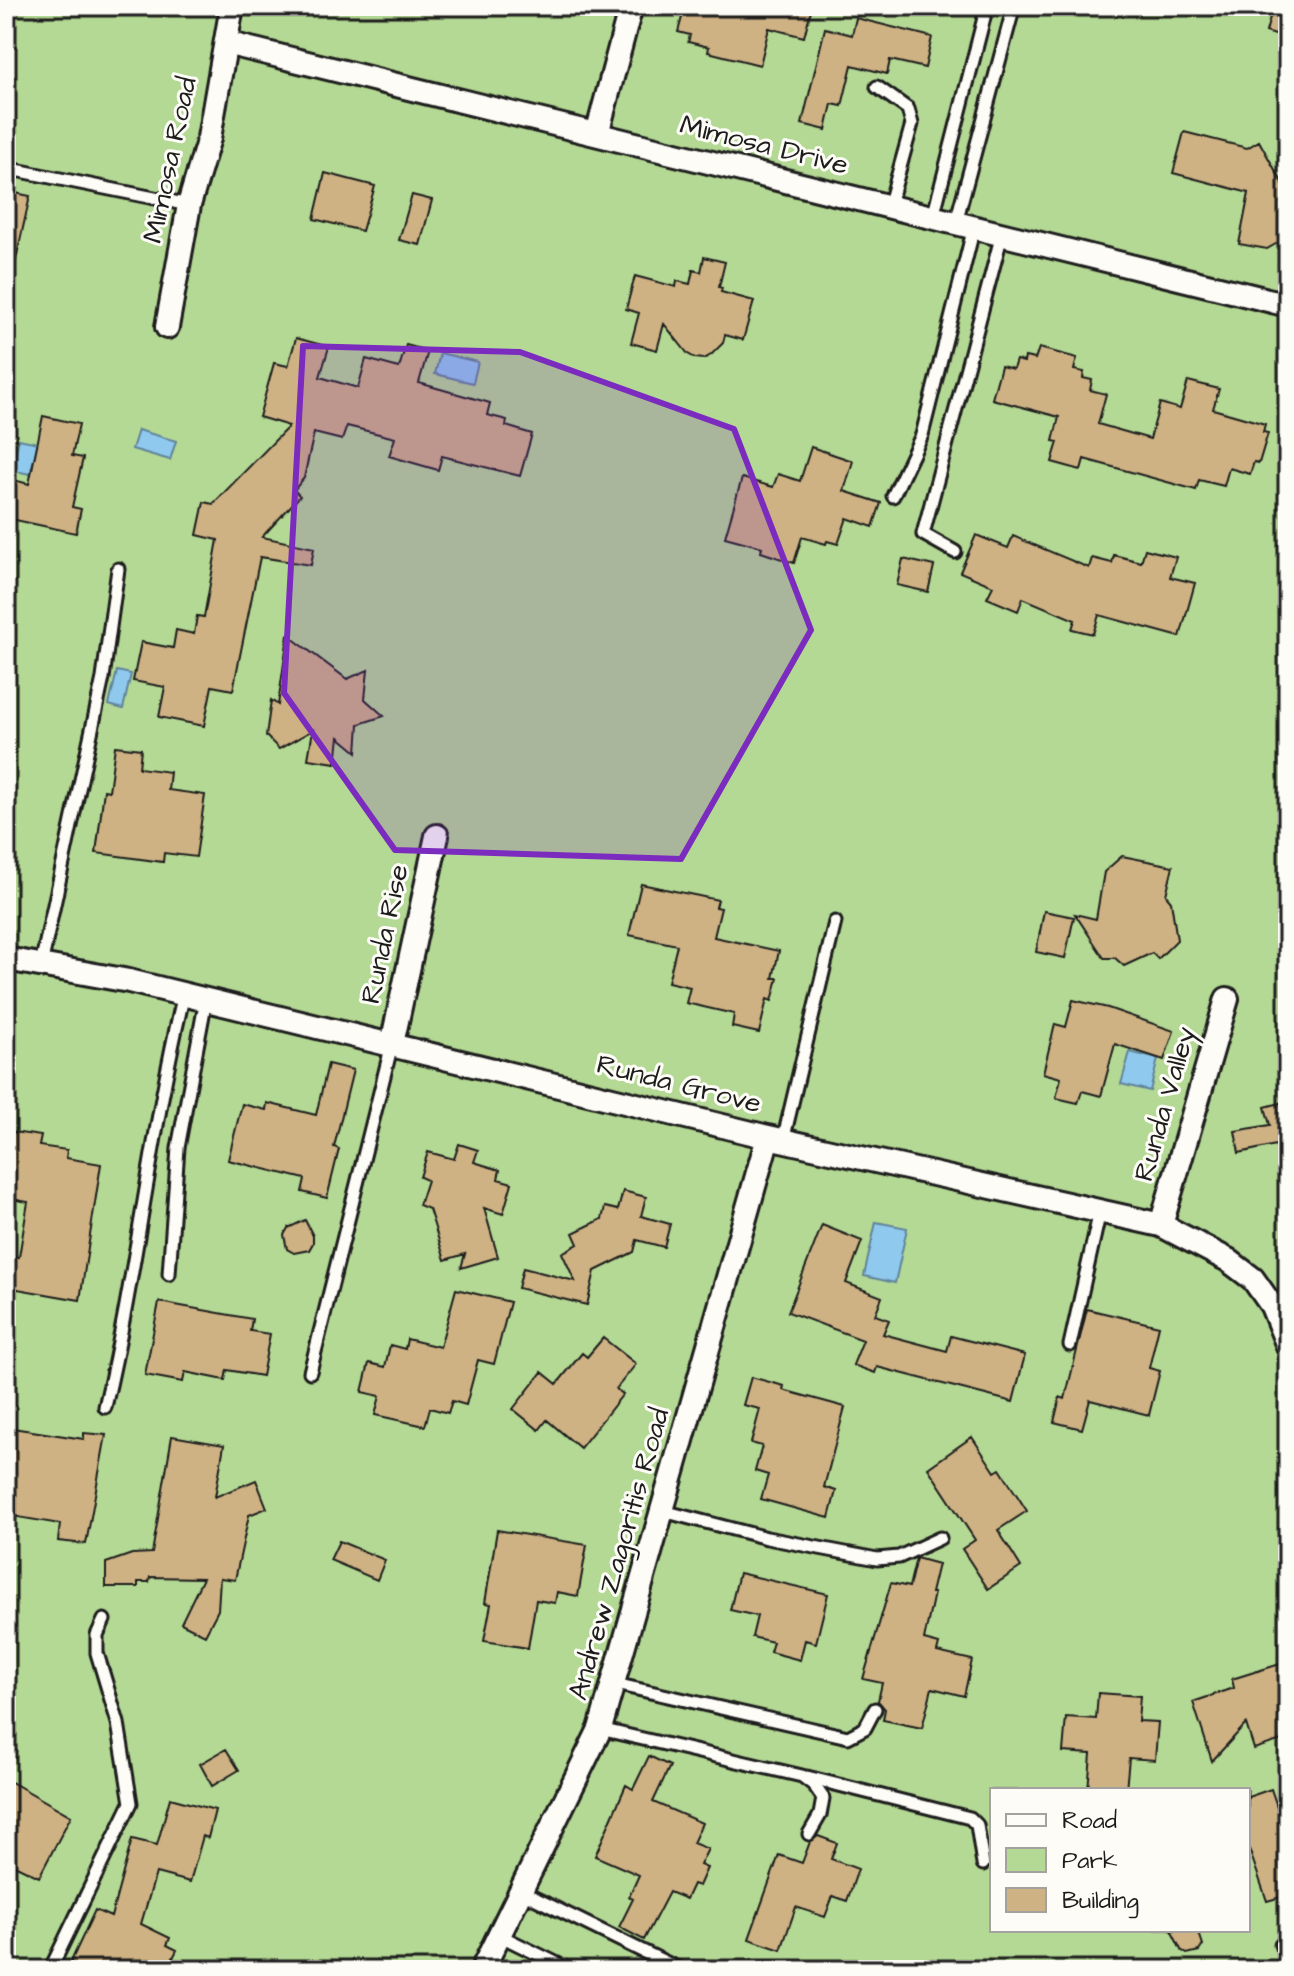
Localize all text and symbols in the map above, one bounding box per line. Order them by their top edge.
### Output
street label: Mimosa Road [133,73,207,247]
street label: Mimosa Drive [676,105,852,185]
street label: Runda Rise [351,861,419,1007]
street label: Runda Valley [1124,1022,1208,1186]
street label: Runda Grove [593,1045,765,1123]
street label: Andrew Zagoritis Road [559,1403,680,1705]
legend [990,1788,1250,1932]
text: Road [1062,1804,1117,1838]
text: Park [1062,1844,1118,1878]
text: Building [1062,1884,1139,1919]

